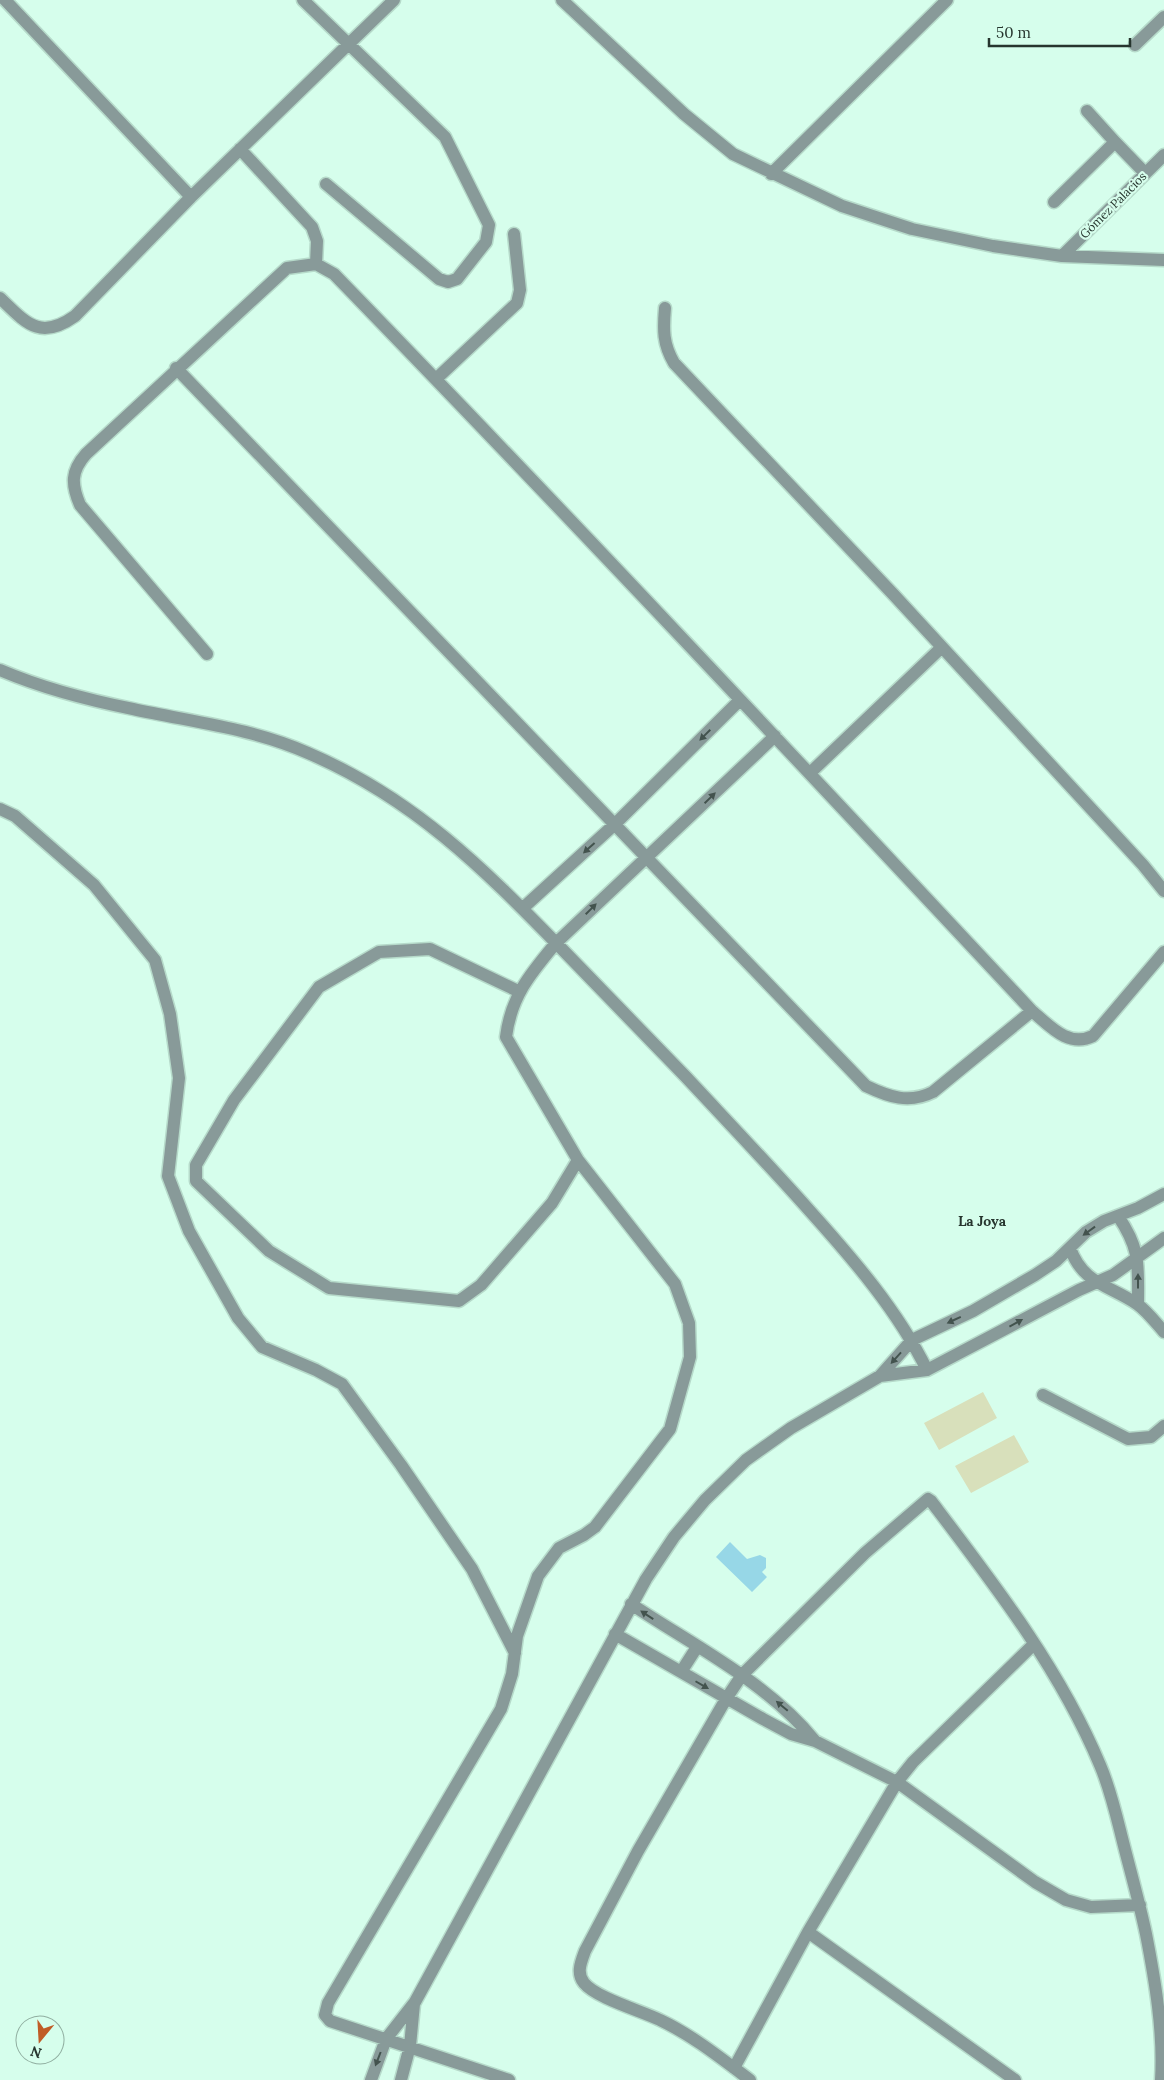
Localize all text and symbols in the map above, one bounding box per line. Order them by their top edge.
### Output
scale bar [989,15,1130,47]
text: 50 m [996,23,1031,42]
street label: Gómez Palacios [1077,168,1150,241]
one-way arrow [699,728,711,740]
one-way arrow [704,793,716,805]
one-way arrow [583,842,595,854]
one-way arrow [585,903,597,915]
district label: La Joya [958,1212,1007,1230]
one-way arrow [1082,1226,1096,1236]
one-way arrow [1134,1273,1142,1289]
one-way arrow [947,1315,962,1324]
one-way arrow [1009,1319,1024,1327]
one-way arrow [890,1351,902,1363]
one-way arrow [640,1610,654,1620]
one-way arrow [695,1681,710,1689]
one-way arrow [775,1700,788,1711]
north arrow [15,2015,65,2065]
text: N [28,2042,44,2063]
one-way arrow [374,2052,382,2067]

